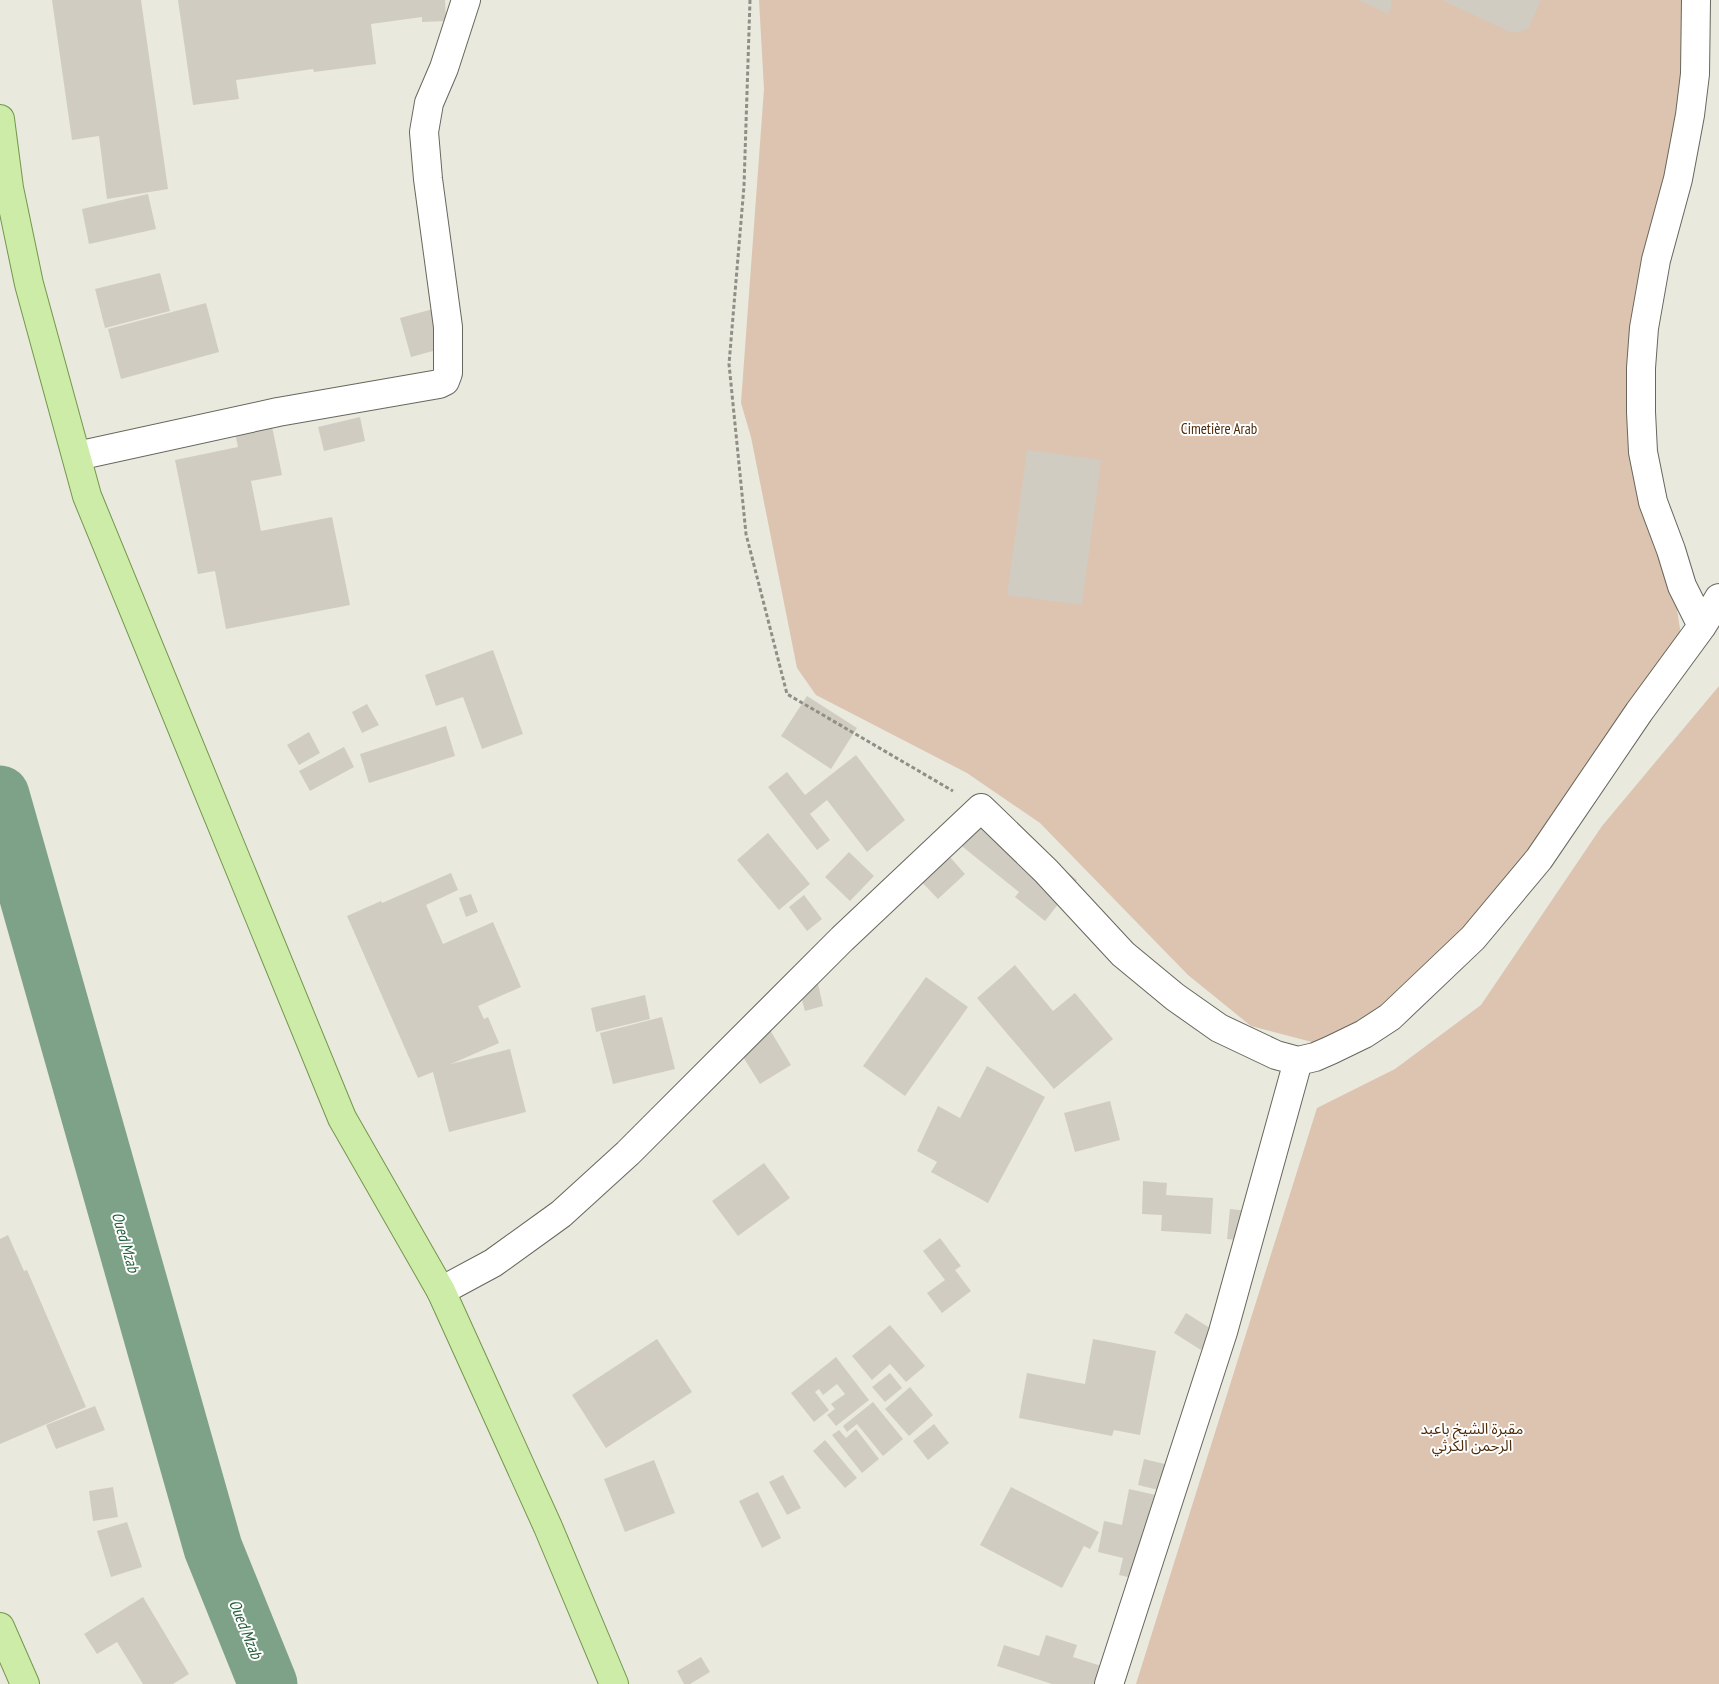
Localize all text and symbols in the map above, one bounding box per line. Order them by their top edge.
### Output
park label: Cimetière Arab [1181,419,1257,438]
water label: Oued Mzab [108,1209,144,1276]
park label: مقبرة الشيخ باعبد الرحمن الكرثي [1421,1419,1523,1457]
water label: Oued Mzab [225,1597,267,1662]

